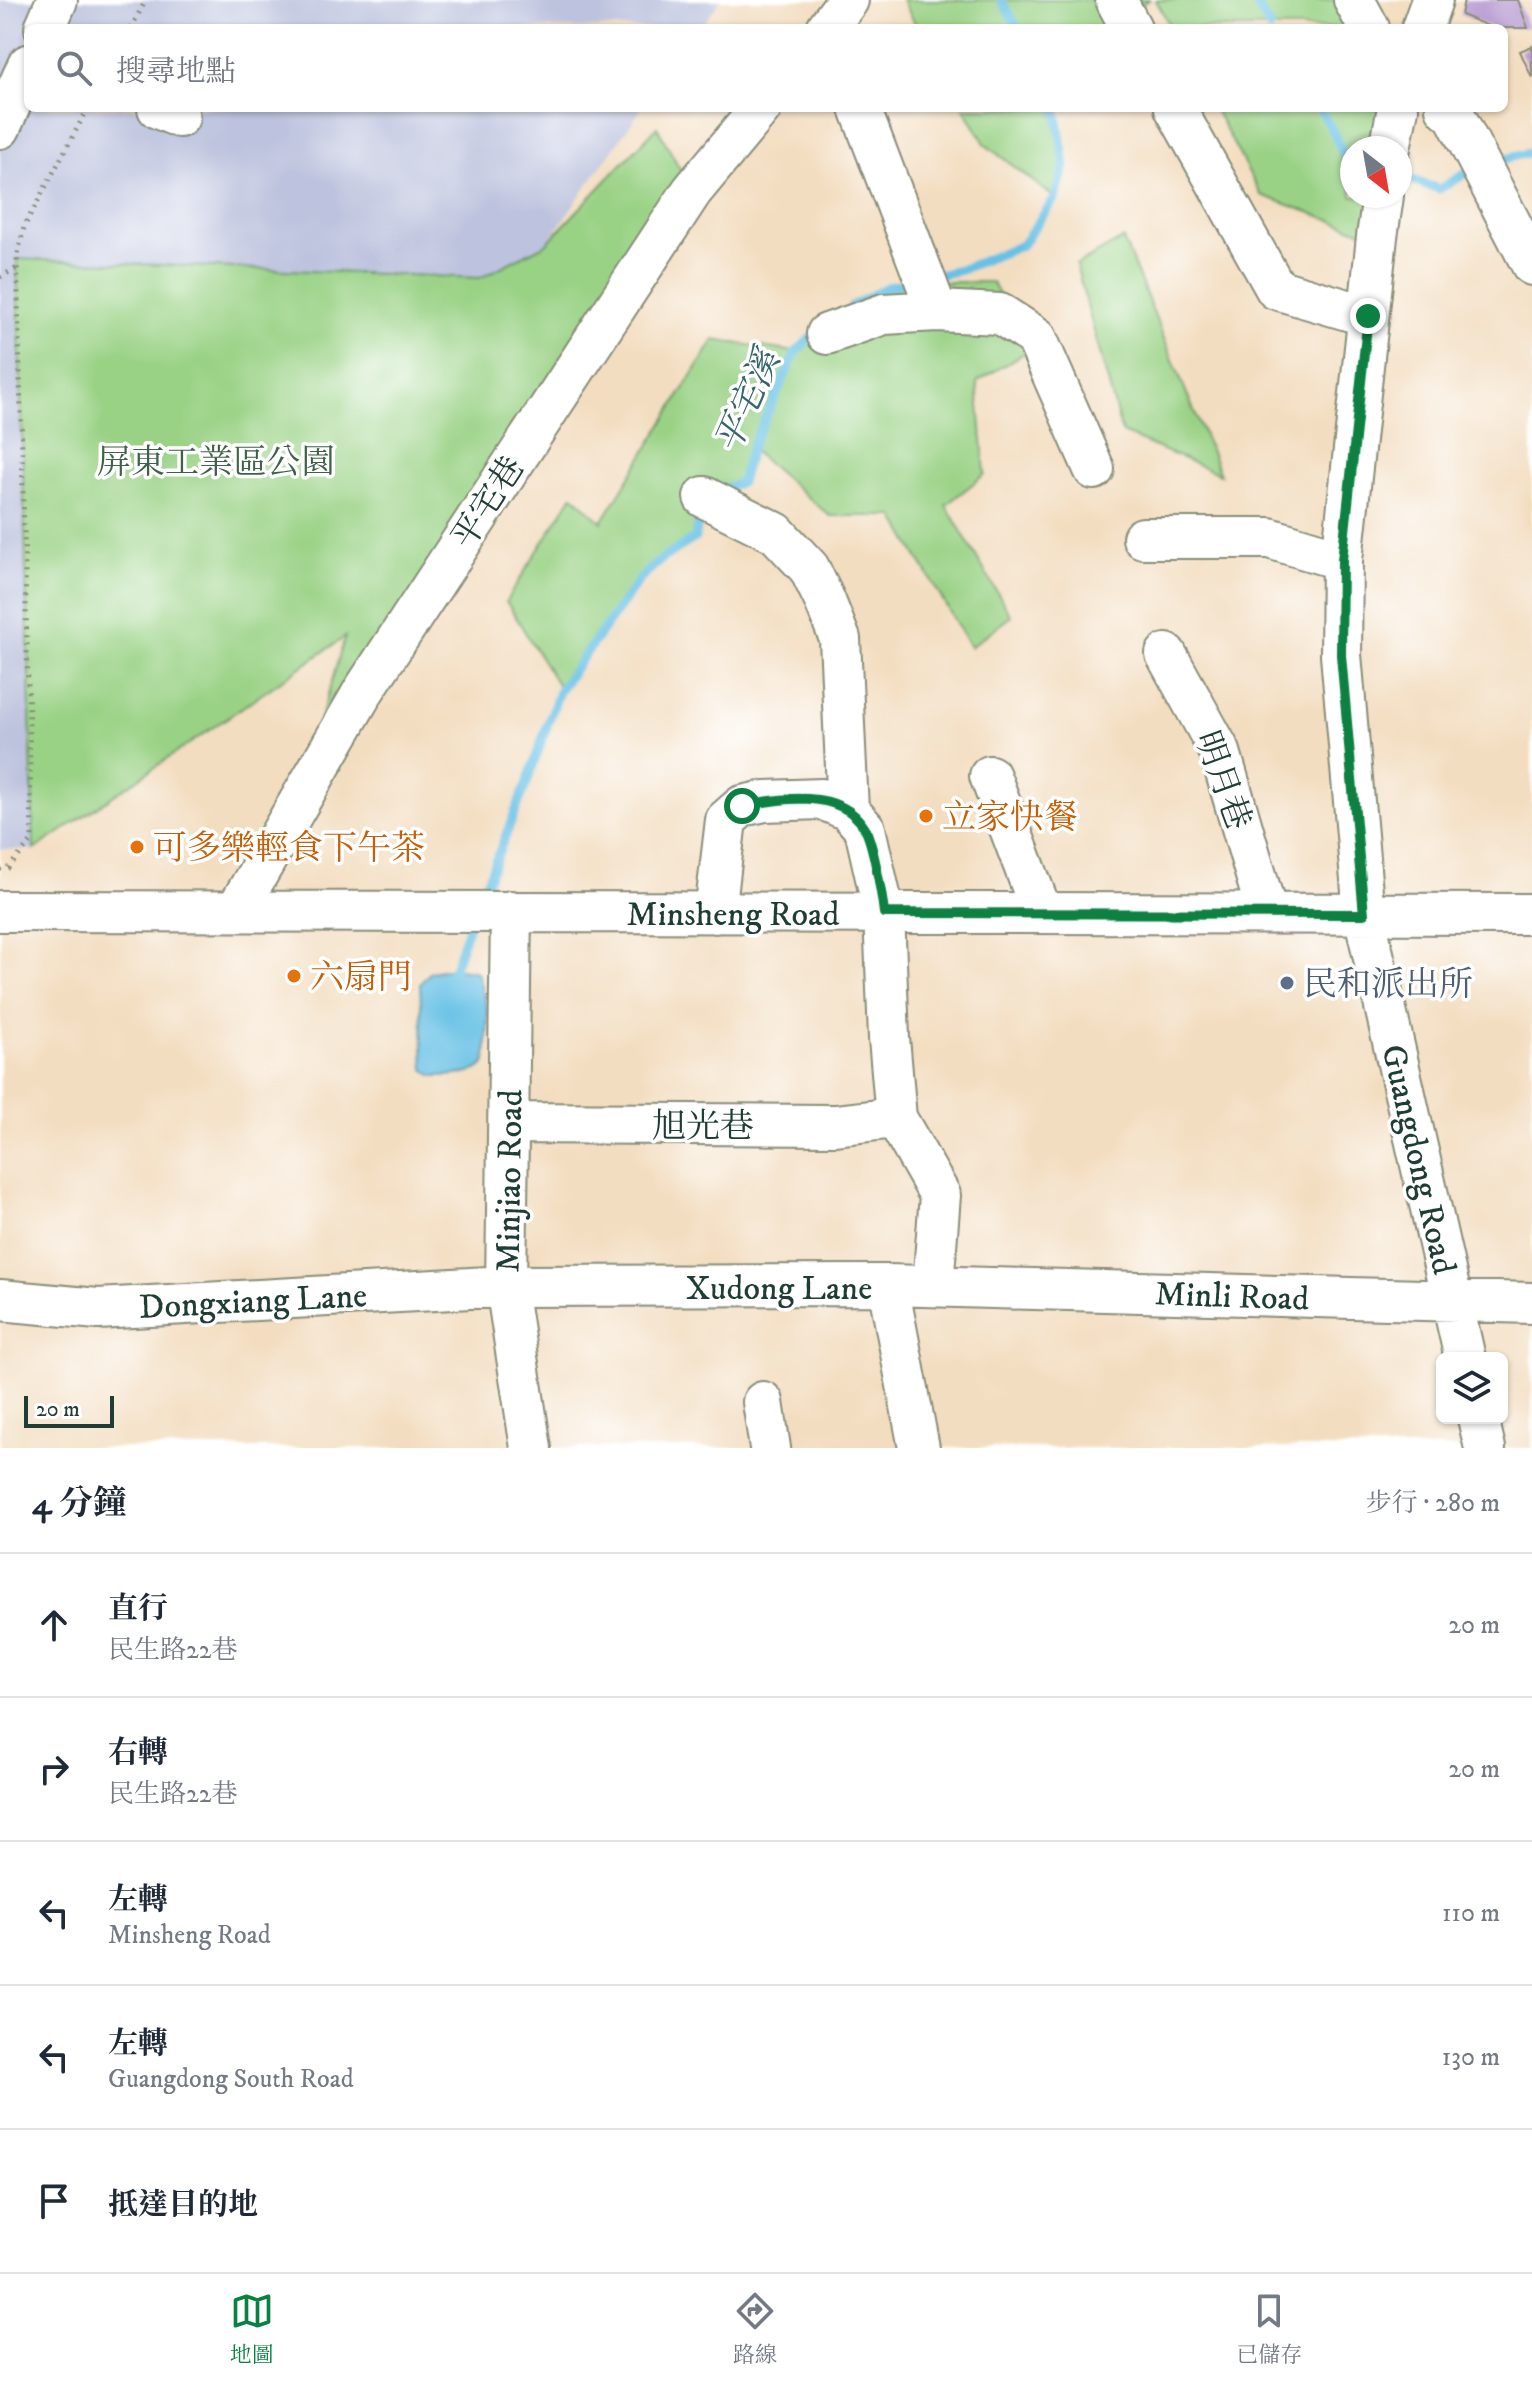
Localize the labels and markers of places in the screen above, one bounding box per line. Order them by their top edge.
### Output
place label: 立家快餐 [942,797,1078,839]
marker: 立家快餐 [917,807,935,825]
place label: 可多樂輕食下午茶 [153,828,425,870]
marker: 可多樂輕食下午茶 [128,838,146,856]
place label: 六扇門 [310,957,412,999]
place label: 民和派出所 [1303,964,1473,1006]
marker: 六扇門 [285,967,303,985]
marker: 民和派出所 [1278,974,1296,992]

